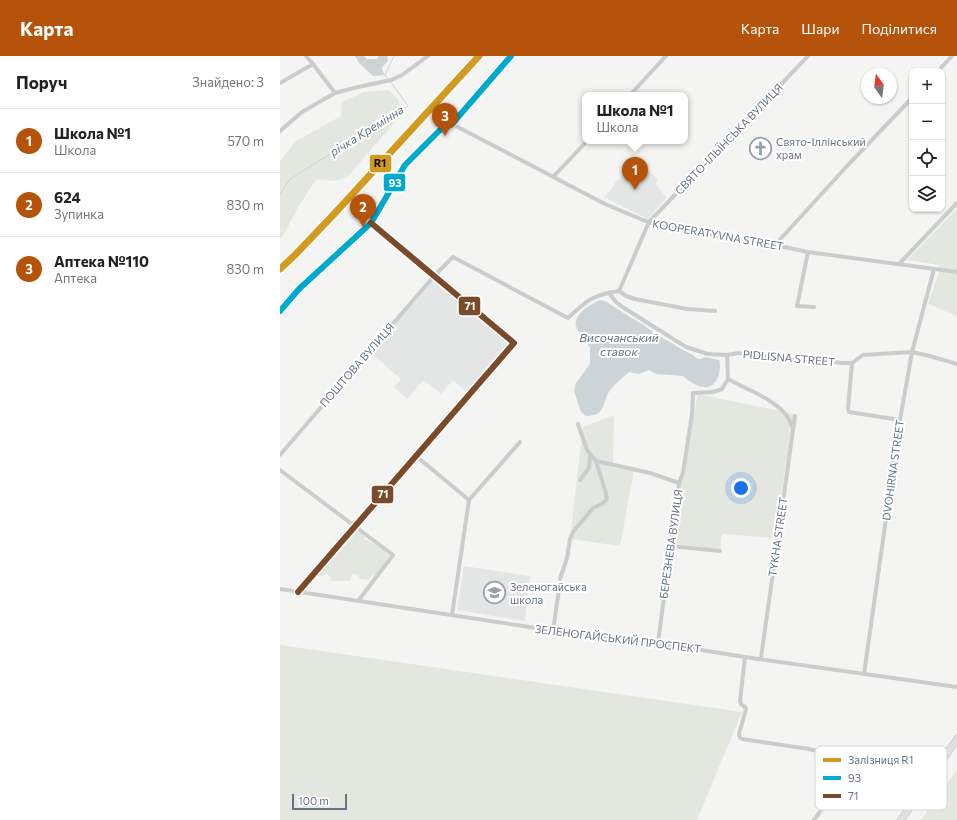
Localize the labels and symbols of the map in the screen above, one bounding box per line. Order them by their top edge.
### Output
north arrow [861,68,897,104]
street label: СВЯТО-ІЛЬЇНСЬКА ВУЛИЦЯ [671,80,785,197]
water label: річка Кремінна [326,102,406,159]
pin: 3 [432,103,458,136]
church icon: Свято-Іллінський храм [747,135,773,161]
place label: Свято-Іллінський храм [776,135,866,161]
line badge: R1 [369,154,392,173]
text: R1 [374,156,386,169]
pin: 1 [622,157,648,190]
line badge: 93 [383,173,406,192]
text: 93 [388,176,402,189]
pin: 2 [350,194,376,227]
street label: KOOPERATYVNA STREET [651,217,785,252]
line badge: 71 [458,296,481,316]
text: 71 [464,299,476,312]
street label: ПОШТОВА ВУЛИЦЯ [317,320,397,409]
water label: Височанський ставок [579,330,659,358]
street label: PIDLISNA STREET [742,347,836,368]
street label: DVOHIRNA STREET [879,419,906,521]
your location [731,478,751,498]
line badge: 71 [371,485,394,504]
text: 71 [377,487,389,500]
street label: БЕРЕЗНЕВА ВУЛИЦЯ [656,488,685,599]
street label: TYKHA STREET [765,496,790,578]
school or university icon: Зеленогайська школа [481,580,507,606]
place label: Зеленогайська школа [510,580,587,606]
street label: ЗЕЛЕНОГАЙСЬКИЙ ПРОСПЕКТ [534,621,702,655]
legend [815,746,947,810]
text: Залізниця R1 [848,753,913,766]
text: 93 [848,771,861,784]
text: 71 [848,789,859,802]
scale bar [292,792,347,811]

